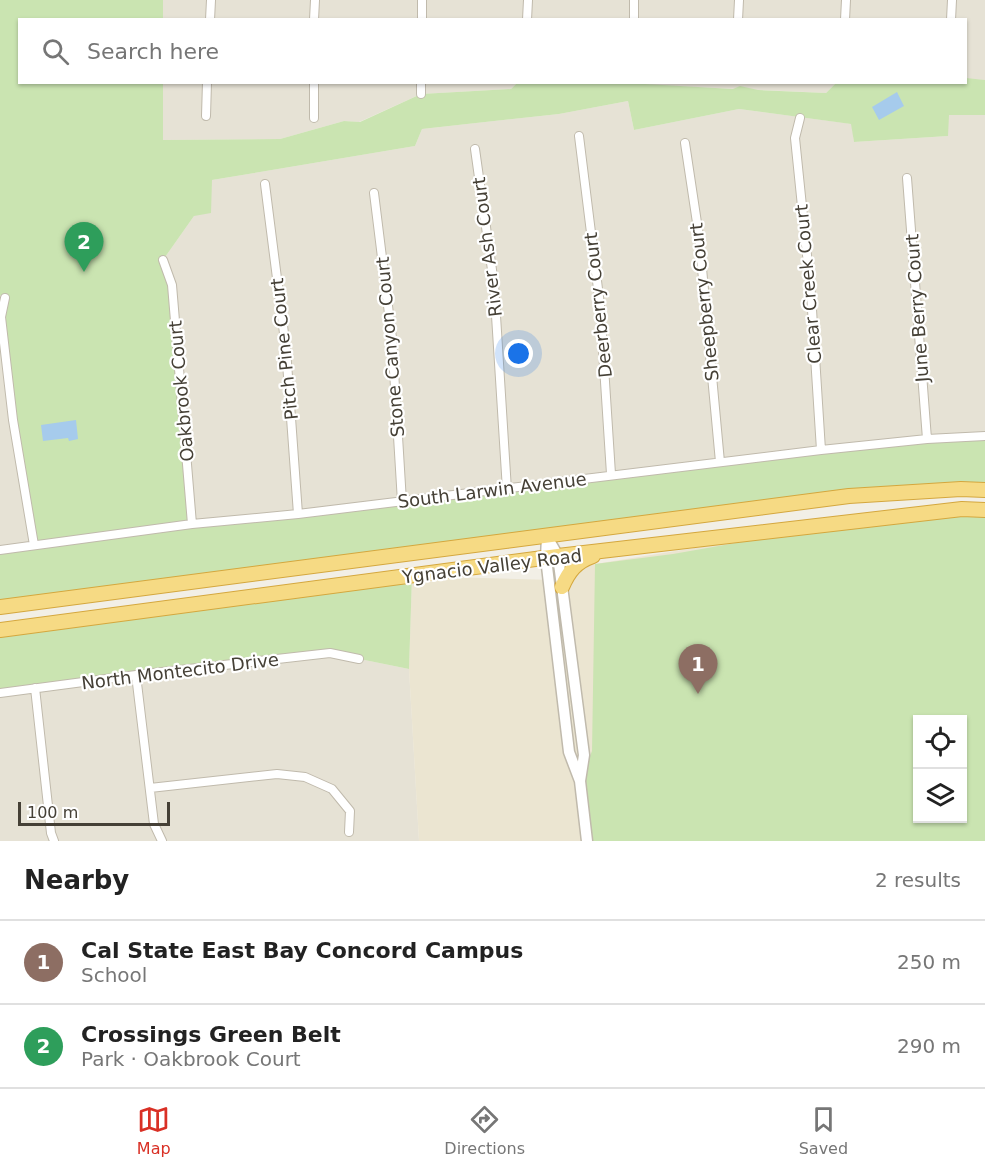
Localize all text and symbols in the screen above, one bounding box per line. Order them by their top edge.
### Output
search box [18,18,967,84]
icon: search [39,35,72,68]
text: Search here [87,39,219,64]
street label: River Ash Court [468,176,506,318]
street label: Clear Creek Court [791,203,825,365]
pin: 2 [64,222,104,272]
street label: Sheepberry Court [685,222,723,382]
street label: Deerberry Court [580,231,616,379]
street label: June Berry Court [901,233,933,384]
street label: Stone Canyon Court [372,256,408,438]
street label: Pitch Pine Court [266,277,302,421]
street label: Oakbrook Court [164,320,198,462]
your location [504,339,533,368]
street label: South Larwin Avenue [396,468,588,512]
street label: Ygnacio Valley Road [400,545,583,588]
pin: 1 [678,644,718,694]
street label: North Montecito Drive [80,648,280,694]
map controls [913,715,967,823]
button: locate [913,715,967,769]
button: layers [913,769,967,823]
scale bar [18,799,170,826]
text: 100 m [27,803,78,822]
text: Nearby [24,865,129,895]
text: 2 results [875,868,961,892]
text: Cal State East Bay Concord Campus [81,938,523,963]
text: 1 [37,950,50,974]
text: 250 m [897,950,961,974]
text: School [81,963,147,987]
text: Crossings Green Belt [81,1022,341,1047]
text: 2 [37,1034,50,1058]
text: 290 m [897,1034,961,1058]
text: Park · Oakbrook Court [81,1047,301,1071]
tab: Map [137,1103,171,1158]
tab: Directions [444,1103,525,1158]
tab: Saved [799,1103,848,1158]

